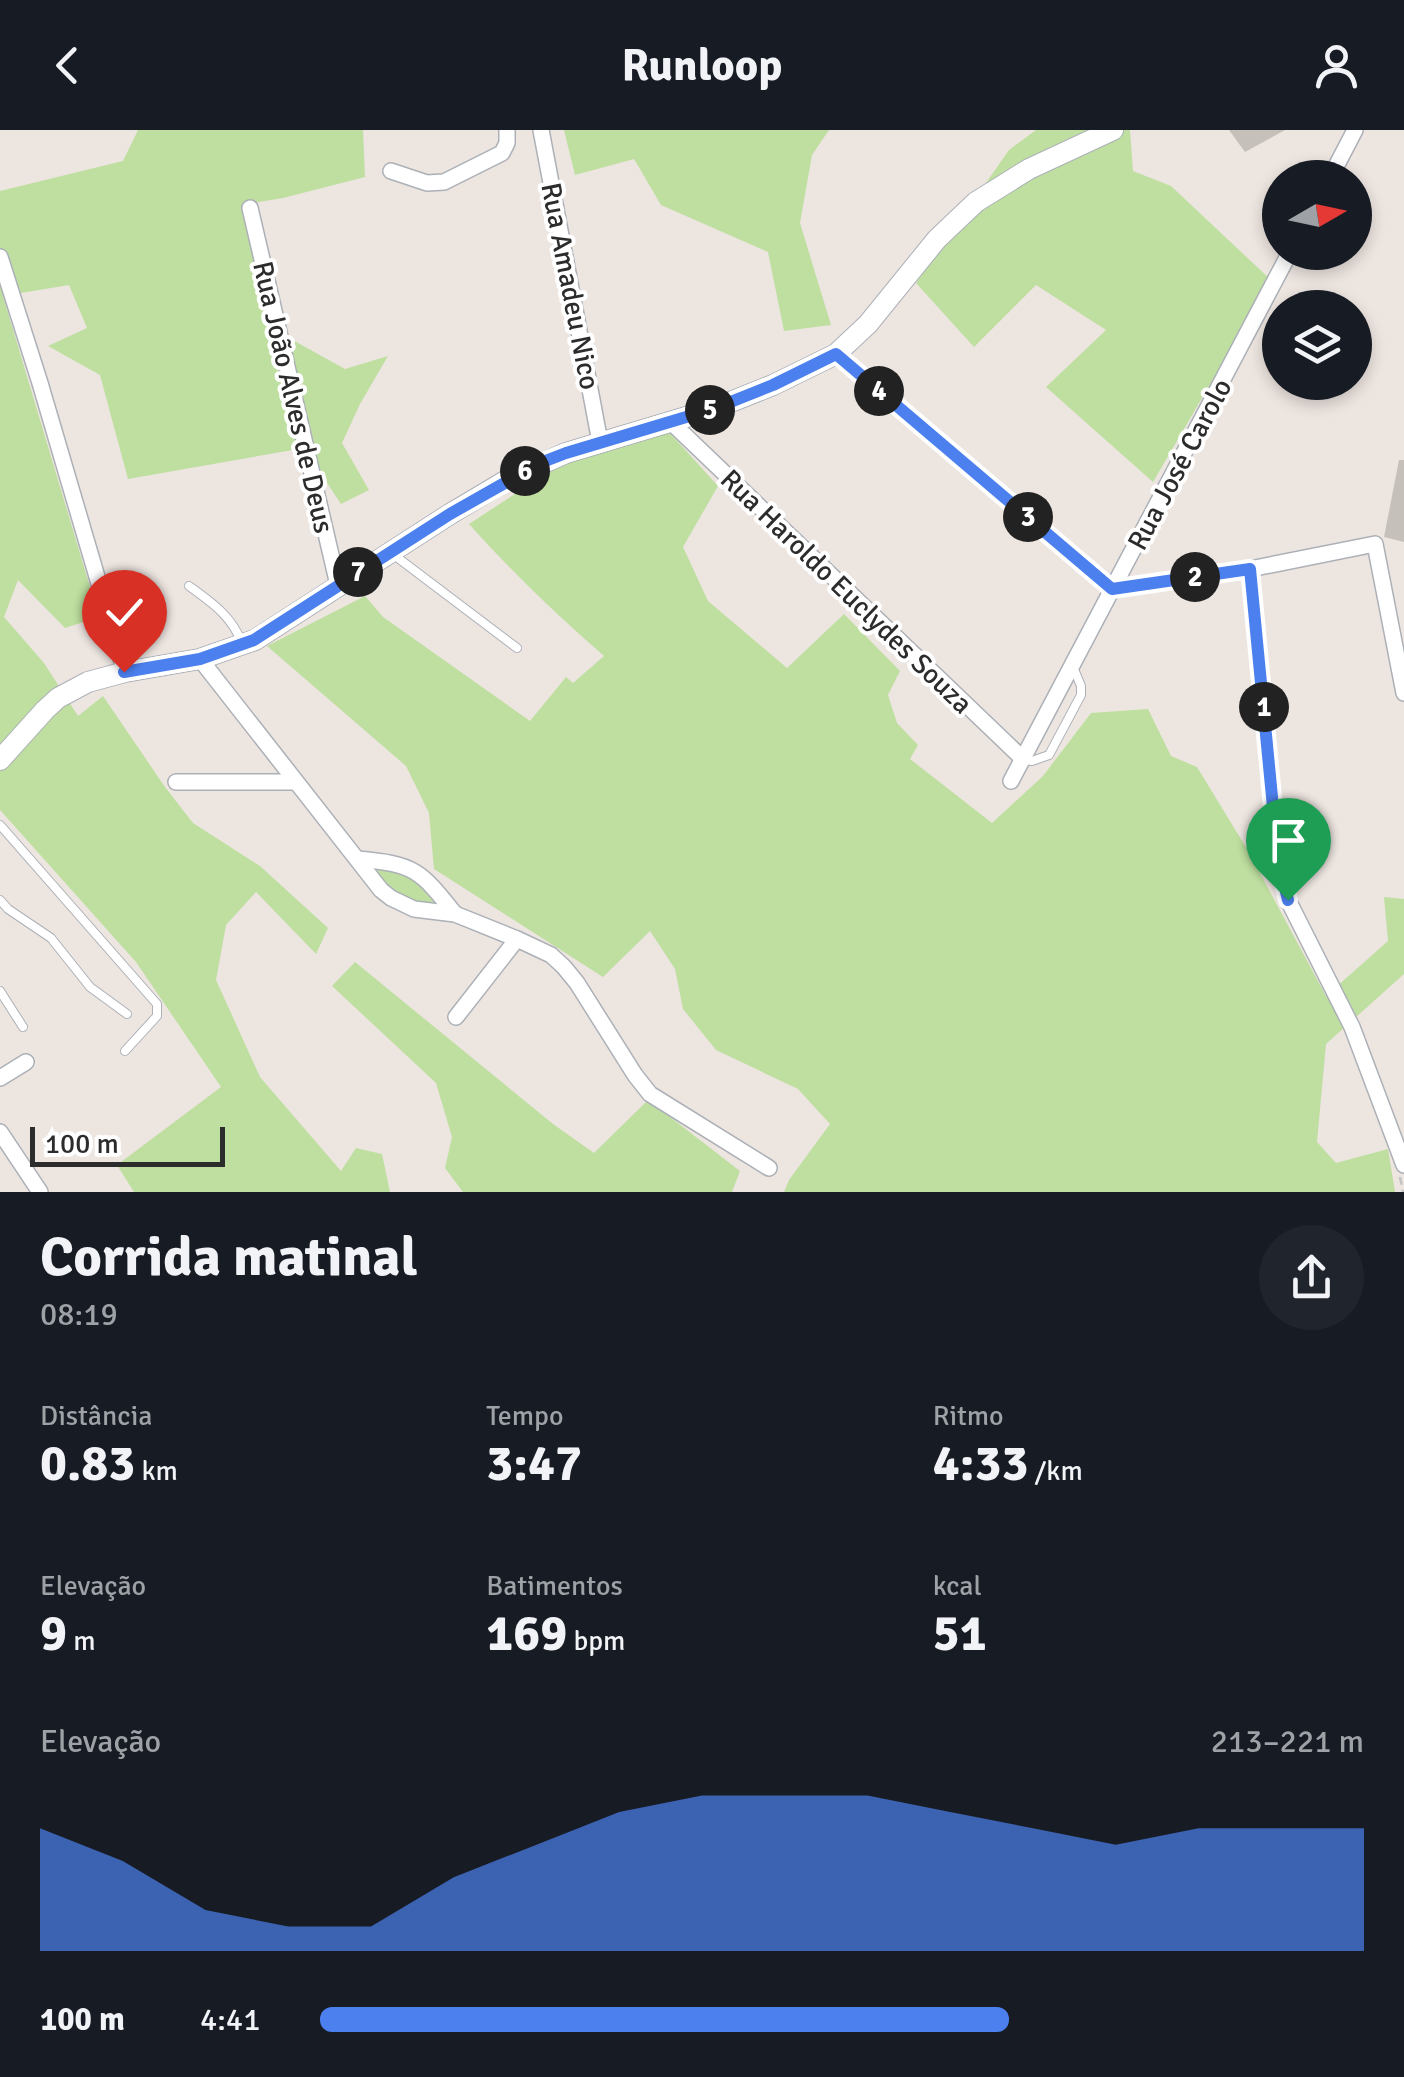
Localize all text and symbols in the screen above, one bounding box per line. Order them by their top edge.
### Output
icon: back [40,38,95,93]
text: Runloop [622,38,783,93]
icon: person [1309,38,1364,93]
north arrow [1262,160,1372,270]
map controls [1262,160,1372,400]
street label: Rua Amadeu Nico [533,180,607,392]
street label: Rua João Alves de Deus [245,258,341,537]
button: layers [1262,290,1372,400]
pin: 4 [854,366,904,416]
street label: Rua José Carolo [1120,373,1239,556]
text: 4 [871,374,887,408]
pin: 5 [685,385,735,435]
text: 5 [702,393,718,427]
pin: 6 [500,446,550,496]
text: 6 [517,454,533,488]
street label: Rua Haroldo Euclydes Souza [713,462,979,721]
pin: 3 [1003,492,1053,542]
text: 3 [1020,500,1036,534]
pin: 7 [333,547,383,597]
pin: 2 [1170,552,1220,602]
text: 7 [350,555,366,589]
text: 2 [1187,560,1203,594]
pin [82,570,167,673]
icon: check [97,585,152,640]
pin: 1 [1239,682,1289,732]
text: 1 [1256,690,1272,724]
pin [1246,798,1331,901]
icon: arrive [1261,813,1316,868]
scale bar [30,1122,225,1166]
text: 100 m [45,1127,119,1161]
text: Corrida matinal [40,1223,418,1291]
button: share [1259,1225,1364,1330]
text: 08:19 [40,1295,118,1334]
text: Distância [40,1399,153,1433]
text: Tempo [486,1399,564,1433]
text: Ritmo [933,1399,1004,1433]
text: 0.83 [40,1433,135,1495]
text: 3:47 [486,1433,582,1495]
text: 4:33 [933,1433,1028,1495]
text: km [135,1454,178,1488]
text: /km [1028,1454,1083,1488]
text: Elevação [40,1569,146,1603]
text: Batimentos [486,1569,623,1603]
text: kcal [933,1569,982,1603]
text: 9 [40,1603,67,1665]
text: 169 [486,1603,567,1665]
text: 51 [933,1603,987,1665]
text: m [67,1624,96,1658]
text: bpm [567,1624,625,1658]
text: Elevação [40,1722,161,1761]
text: 213–221 m [1211,1722,1364,1761]
text: 100 m [40,2000,125,2039]
text: 4:41 [200,2000,260,2039]

